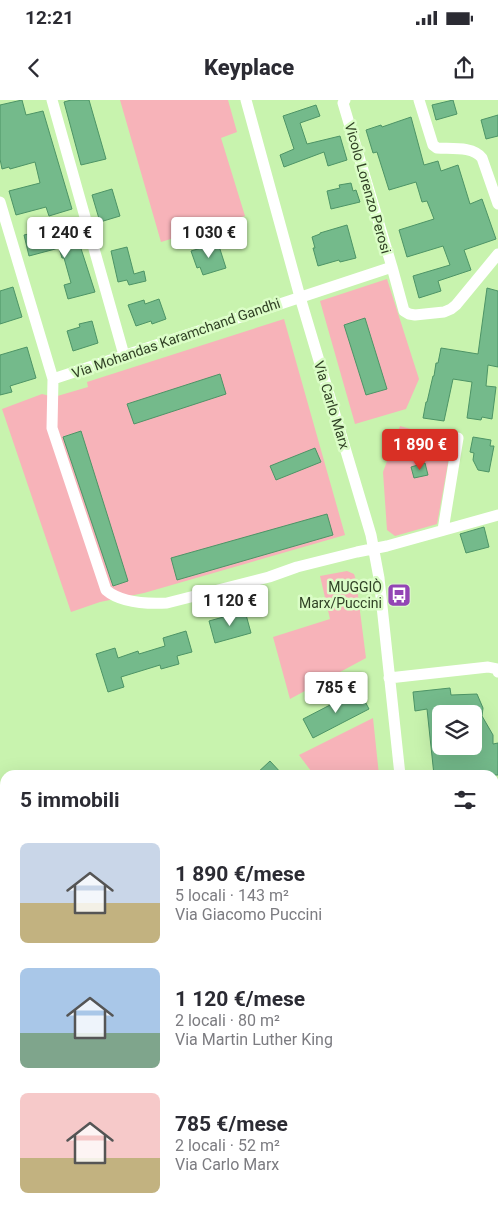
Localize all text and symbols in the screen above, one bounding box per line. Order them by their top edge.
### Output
text: 12:21 [25,6,74,29]
icon: back [20,54,48,82]
icon: share [450,54,478,82]
text: Keyplace [204,55,294,80]
street label: Vicolo Lorenzo Perosi [342,121,394,255]
pin: 1 240 € [19,216,111,259]
pin: 1 030 € [163,216,255,259]
text: 1 240 € [38,223,92,242]
text: 1 030 € [182,223,236,242]
street label: Via Mohandas Karamchand Gandhi [70,295,282,381]
street label: Via Carlo Marx [311,359,353,451]
pin: 1 890 € [374,428,466,471]
text: 1 890 € [393,435,447,454]
place label: MUGGIÒ Marx/Puccini [299,578,382,611]
bus stop icon: MUGGIÒ Marx/Puccini [386,582,412,608]
pin: 1 120 € [184,584,276,627]
text: 1 120 € [203,591,257,610]
pin: 785 € [301,672,371,714]
text: 785 € [316,678,356,697]
map controls [432,705,482,755]
button: layers [432,705,482,755]
icon: filters [451,786,479,814]
text: 5 immobili [20,788,120,812]
text: 1 890 €/mese [175,862,305,886]
icon: home [60,863,120,923]
text: 5 locali · 143 m² [175,886,289,905]
text: Via Giacomo Puccini [175,905,322,924]
text: 1 120 €/mese [175,987,305,1011]
icon: home [60,988,120,1048]
text: 2 locali · 80 m² [175,1011,280,1030]
text: Via Martin Luther King [175,1030,333,1049]
text: 785 €/mese [175,1112,288,1136]
icon: home [60,1113,120,1173]
text: 2 locali · 52 m² [175,1136,280,1155]
text: Via Carlo Marx [175,1155,279,1174]

